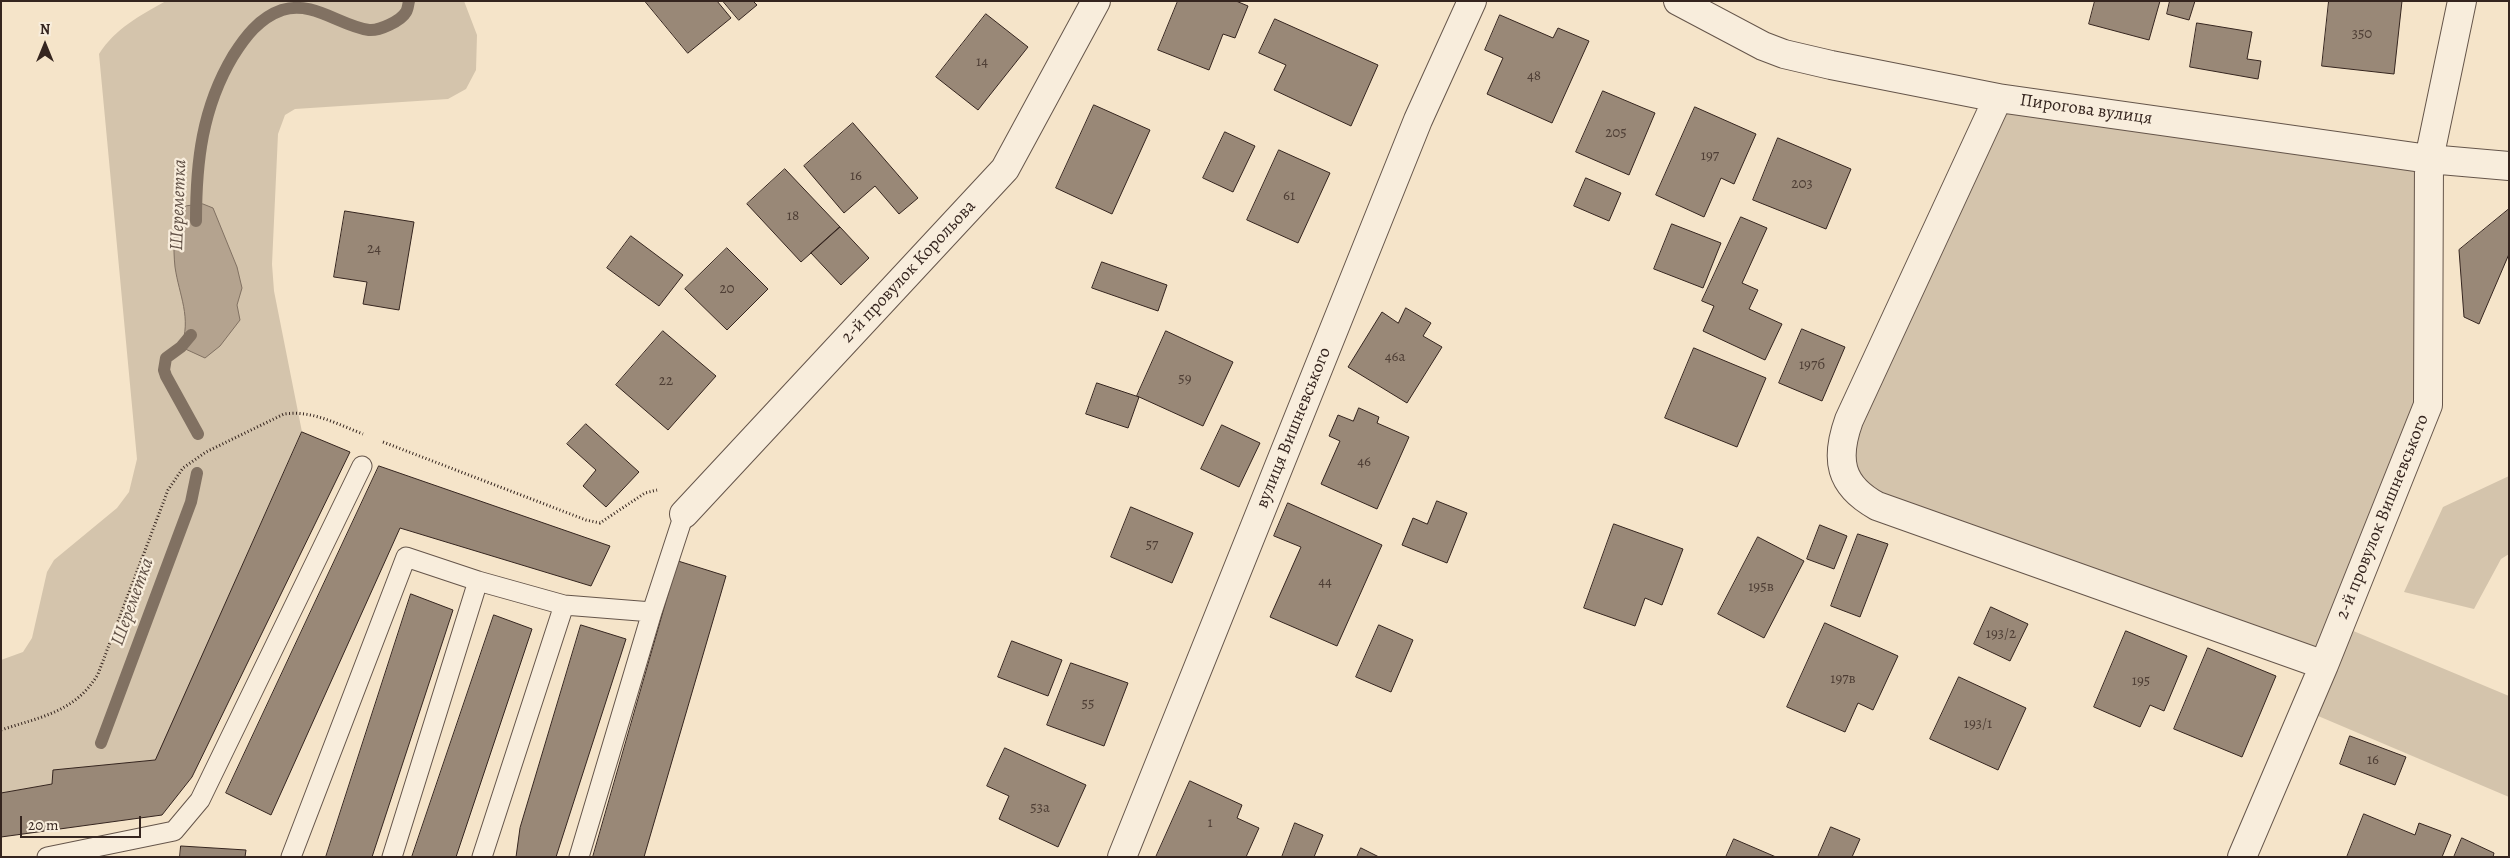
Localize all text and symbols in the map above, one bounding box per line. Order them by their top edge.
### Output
north arrow [20,20,70,70]
text: N [40,20,50,39]
house number: 350 [2352,25,2372,43]
house number: 14 [976,53,988,71]
house number: 48 [1527,67,1541,85]
street label: Пирогова вулиця [2018,90,2154,130]
house number: 205 [1605,124,1627,142]
house number: 197 [1701,147,1719,165]
water label: Шереметка [166,159,192,251]
house number: 16 [850,167,862,185]
house number: 203 [1791,175,1813,193]
house number: 61 [1283,187,1295,205]
street label: 2-й провулок Корольова [837,196,981,348]
house number: 18 [787,207,799,225]
house number: 24 [367,240,381,258]
house number: 20 [719,280,735,298]
street label: вулиця Вишневського [1252,344,1336,512]
house number: 46а [1385,348,1405,366]
house number: 197б [1799,356,1825,374]
house number: 59 [1178,370,1192,388]
house number: 22 [659,372,673,390]
street label: 2-й провулок Вишневського [2332,411,2434,623]
house number: 46 [1357,453,1371,471]
house number: 57 [1146,536,1158,554]
water label: Шереметка [107,555,159,649]
house number: 44 [1318,573,1332,591]
house number: 195в [1748,578,1774,596]
house number: 193/2 [1986,625,2016,643]
house number: 197в [1830,670,1856,688]
house number: 195 [2132,672,2150,690]
house number: 55 [1082,695,1094,713]
house number: 193/1 [1964,715,1992,733]
house number: 16 [2367,751,2379,769]
house number: 53а [1030,799,1050,817]
scale bar [22,806,144,838]
house number: 1 [1207,814,1213,832]
text: 20 m [28,815,59,835]

